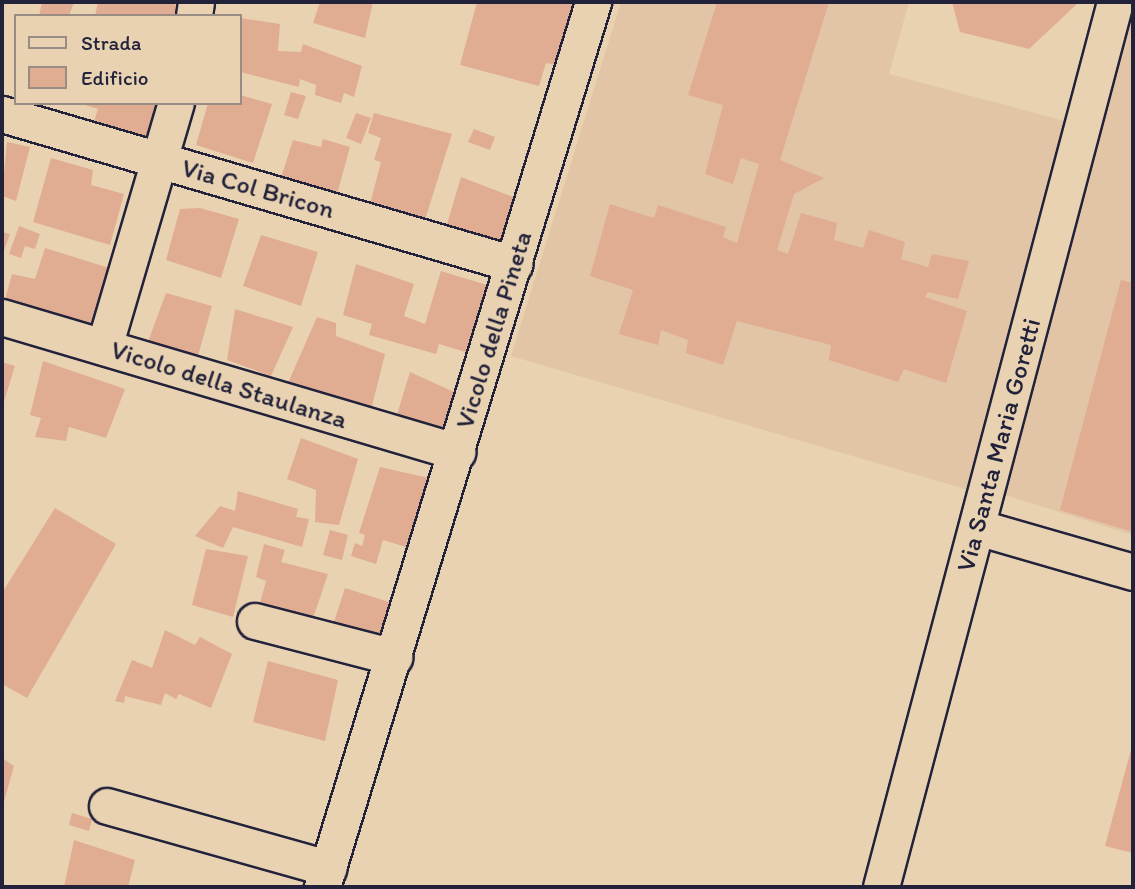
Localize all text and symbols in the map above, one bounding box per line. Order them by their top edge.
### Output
legend [14,14,242,105]
text: Strada [81,30,141,55]
text: Edificio [81,65,149,90]
street label: Via Col Bricon [178,152,338,226]
street label: Vicolo della Pineta [449,227,539,433]
street label: Via Santa Maria Goretti [950,315,1048,575]
street label: Vicolo della Staulanza [106,334,352,436]

